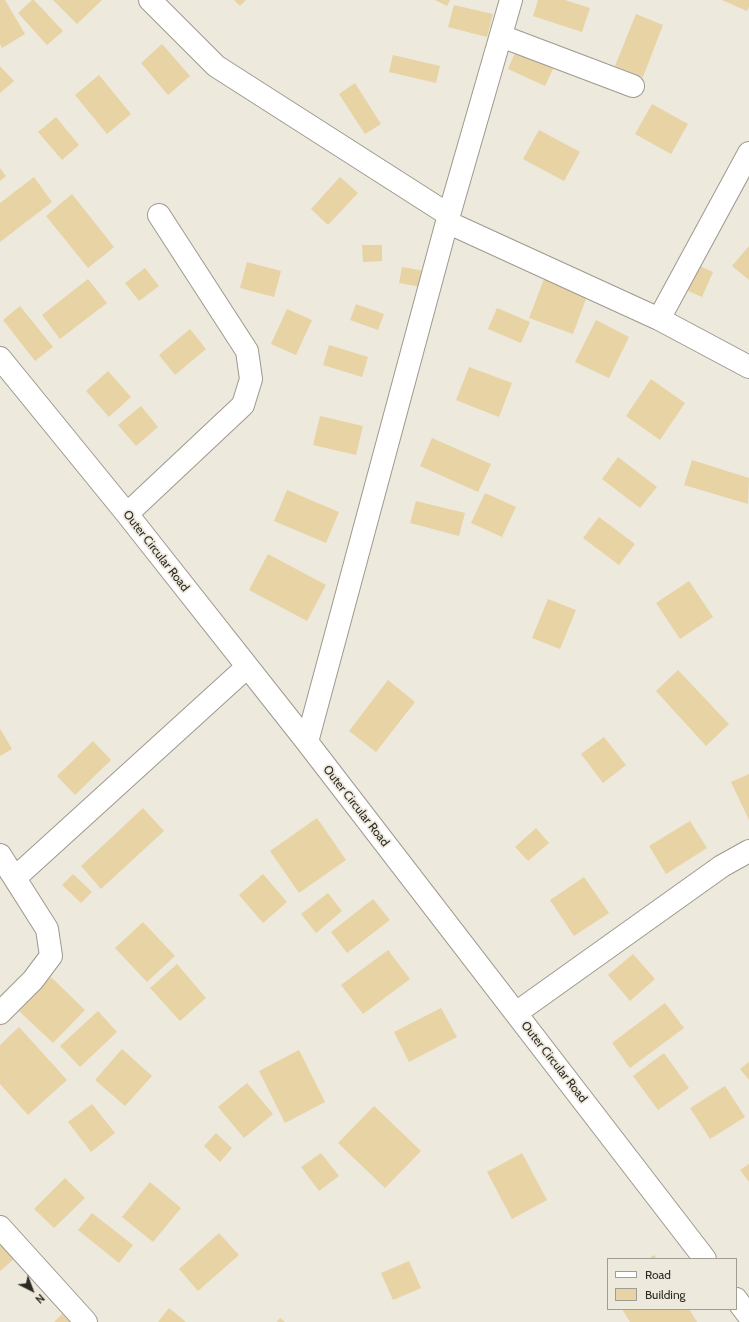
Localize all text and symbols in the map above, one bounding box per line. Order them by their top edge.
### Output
street label: Outer Circular Road [120,508,192,594]
street label: Outer Circular Road [320,763,392,849]
street label: Outer Circular Road [518,1019,590,1105]
legend [607,1258,737,1310]
text: Road [645,1267,671,1282]
north arrow [12,1270,52,1310]
text: Building [645,1287,686,1302]
text: N [32,1291,48,1307]

